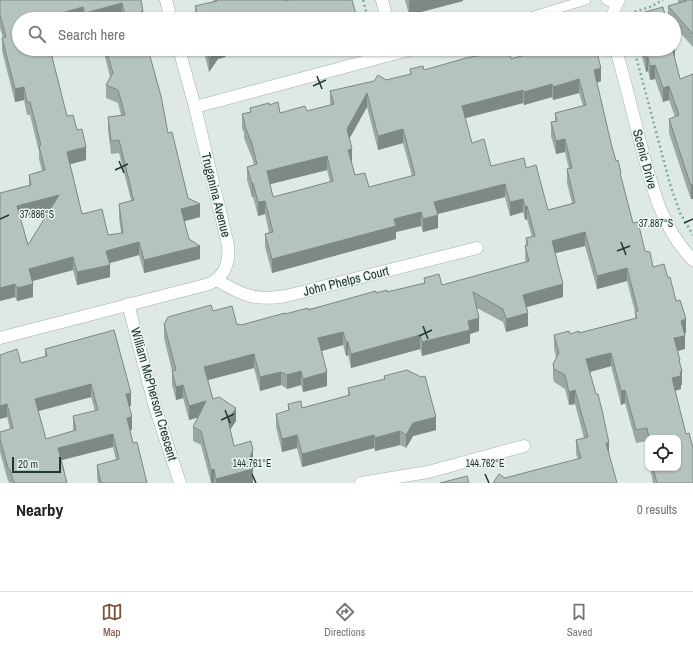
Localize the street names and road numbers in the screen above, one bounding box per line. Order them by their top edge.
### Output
street label: Scenic Drive [629,127,661,191]
street label: Truganina Avenue [197,151,235,239]
street label: John Phelps Court [301,262,391,300]
street label: William McPherson Crescent [127,325,181,463]

